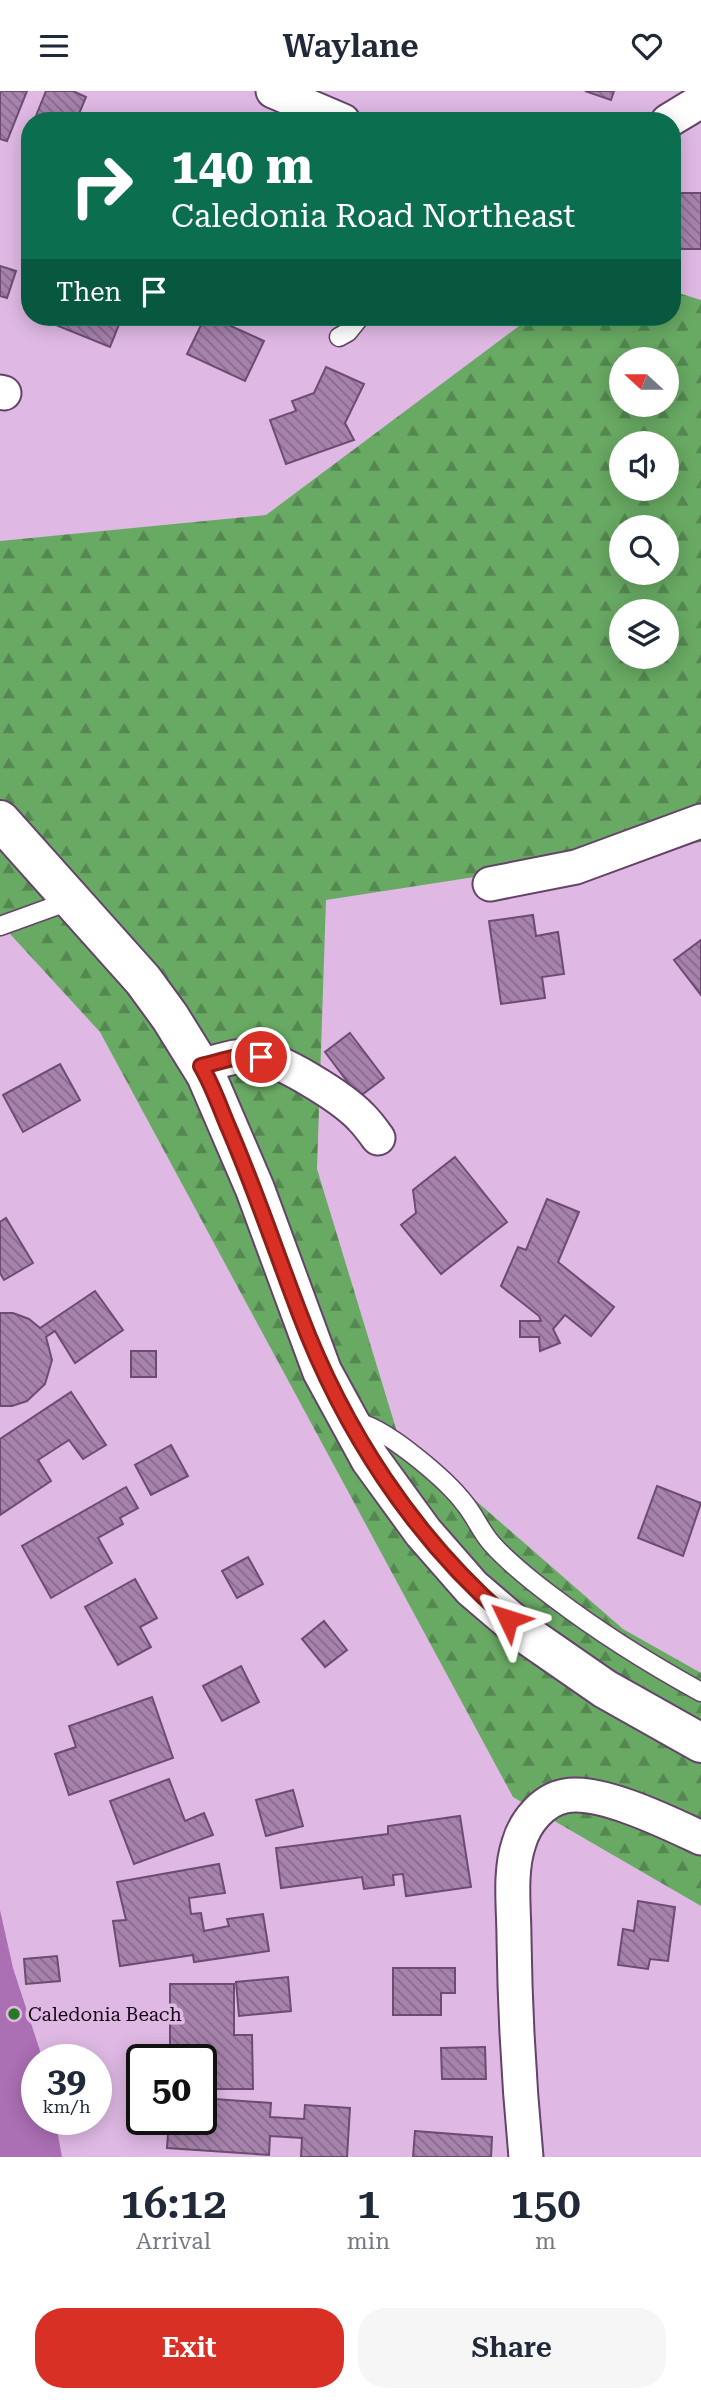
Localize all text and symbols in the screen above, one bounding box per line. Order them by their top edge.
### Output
icon: menu [35,27,73,65]
text: Waylane [282,27,419,65]
icon: heart [628,27,666,65]
text: 140 m [171,138,313,195]
icon: right [56,140,147,231]
text: Caledonia Road Northeast [171,197,575,235]
icon: arrive [135,273,173,311]
text: Then [56,277,121,307]
north arrow [609,347,679,417]
map controls [609,347,679,669]
button: sound [609,431,679,501]
button: search [609,515,679,585]
button: layers [609,599,679,669]
pin [231,1027,291,1087]
icon: arrive [242,1038,280,1076]
position arrow [471,1582,545,1656]
place label: Caledonia Beach [28,2003,182,2026]
marker: Caledonia Beach [6,2006,22,2022]
speed limit sign: 50 [126,2044,217,2135]
text: 39 [47,2060,86,2101]
text: km/h [42,2096,91,2117]
text: 16:12 [120,2179,227,2228]
text: 1 [357,2179,380,2228]
text: 150 [510,2179,581,2228]
text: Arrival [136,2228,211,2255]
text: min [347,2228,390,2255]
text: m [535,2228,556,2255]
button: Exit [35,2308,344,2388]
button: Share [358,2308,666,2388]

